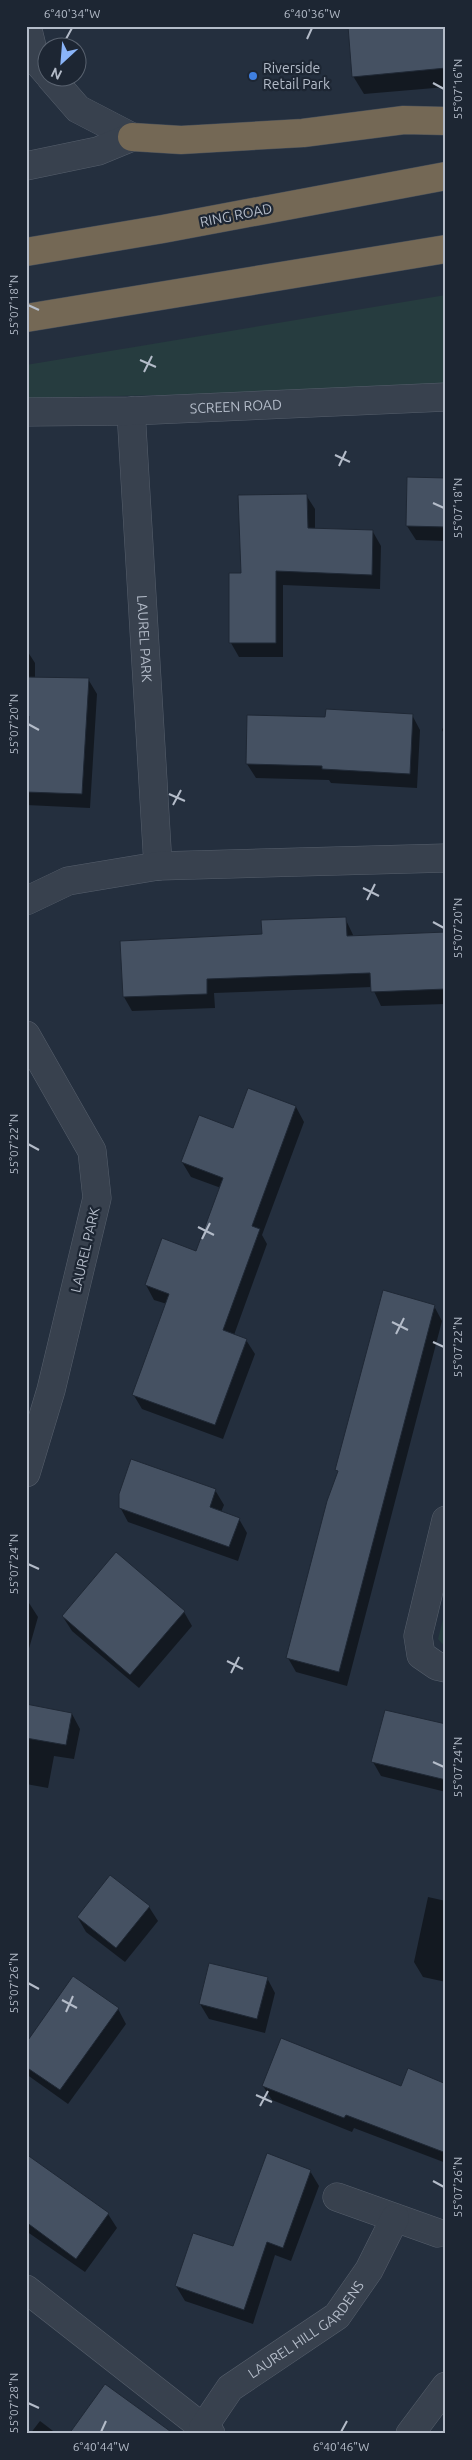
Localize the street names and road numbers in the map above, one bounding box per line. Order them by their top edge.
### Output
street label: RING ROAD [199,200,274,230]
street label: SCREEN ROAD [190,396,282,416]
street label: LAUREL PARK [134,595,155,683]
street label: LAUREL PARK [67,1205,103,1294]
street label: LAUREL HILL GARDENS [245,2278,367,2381]

